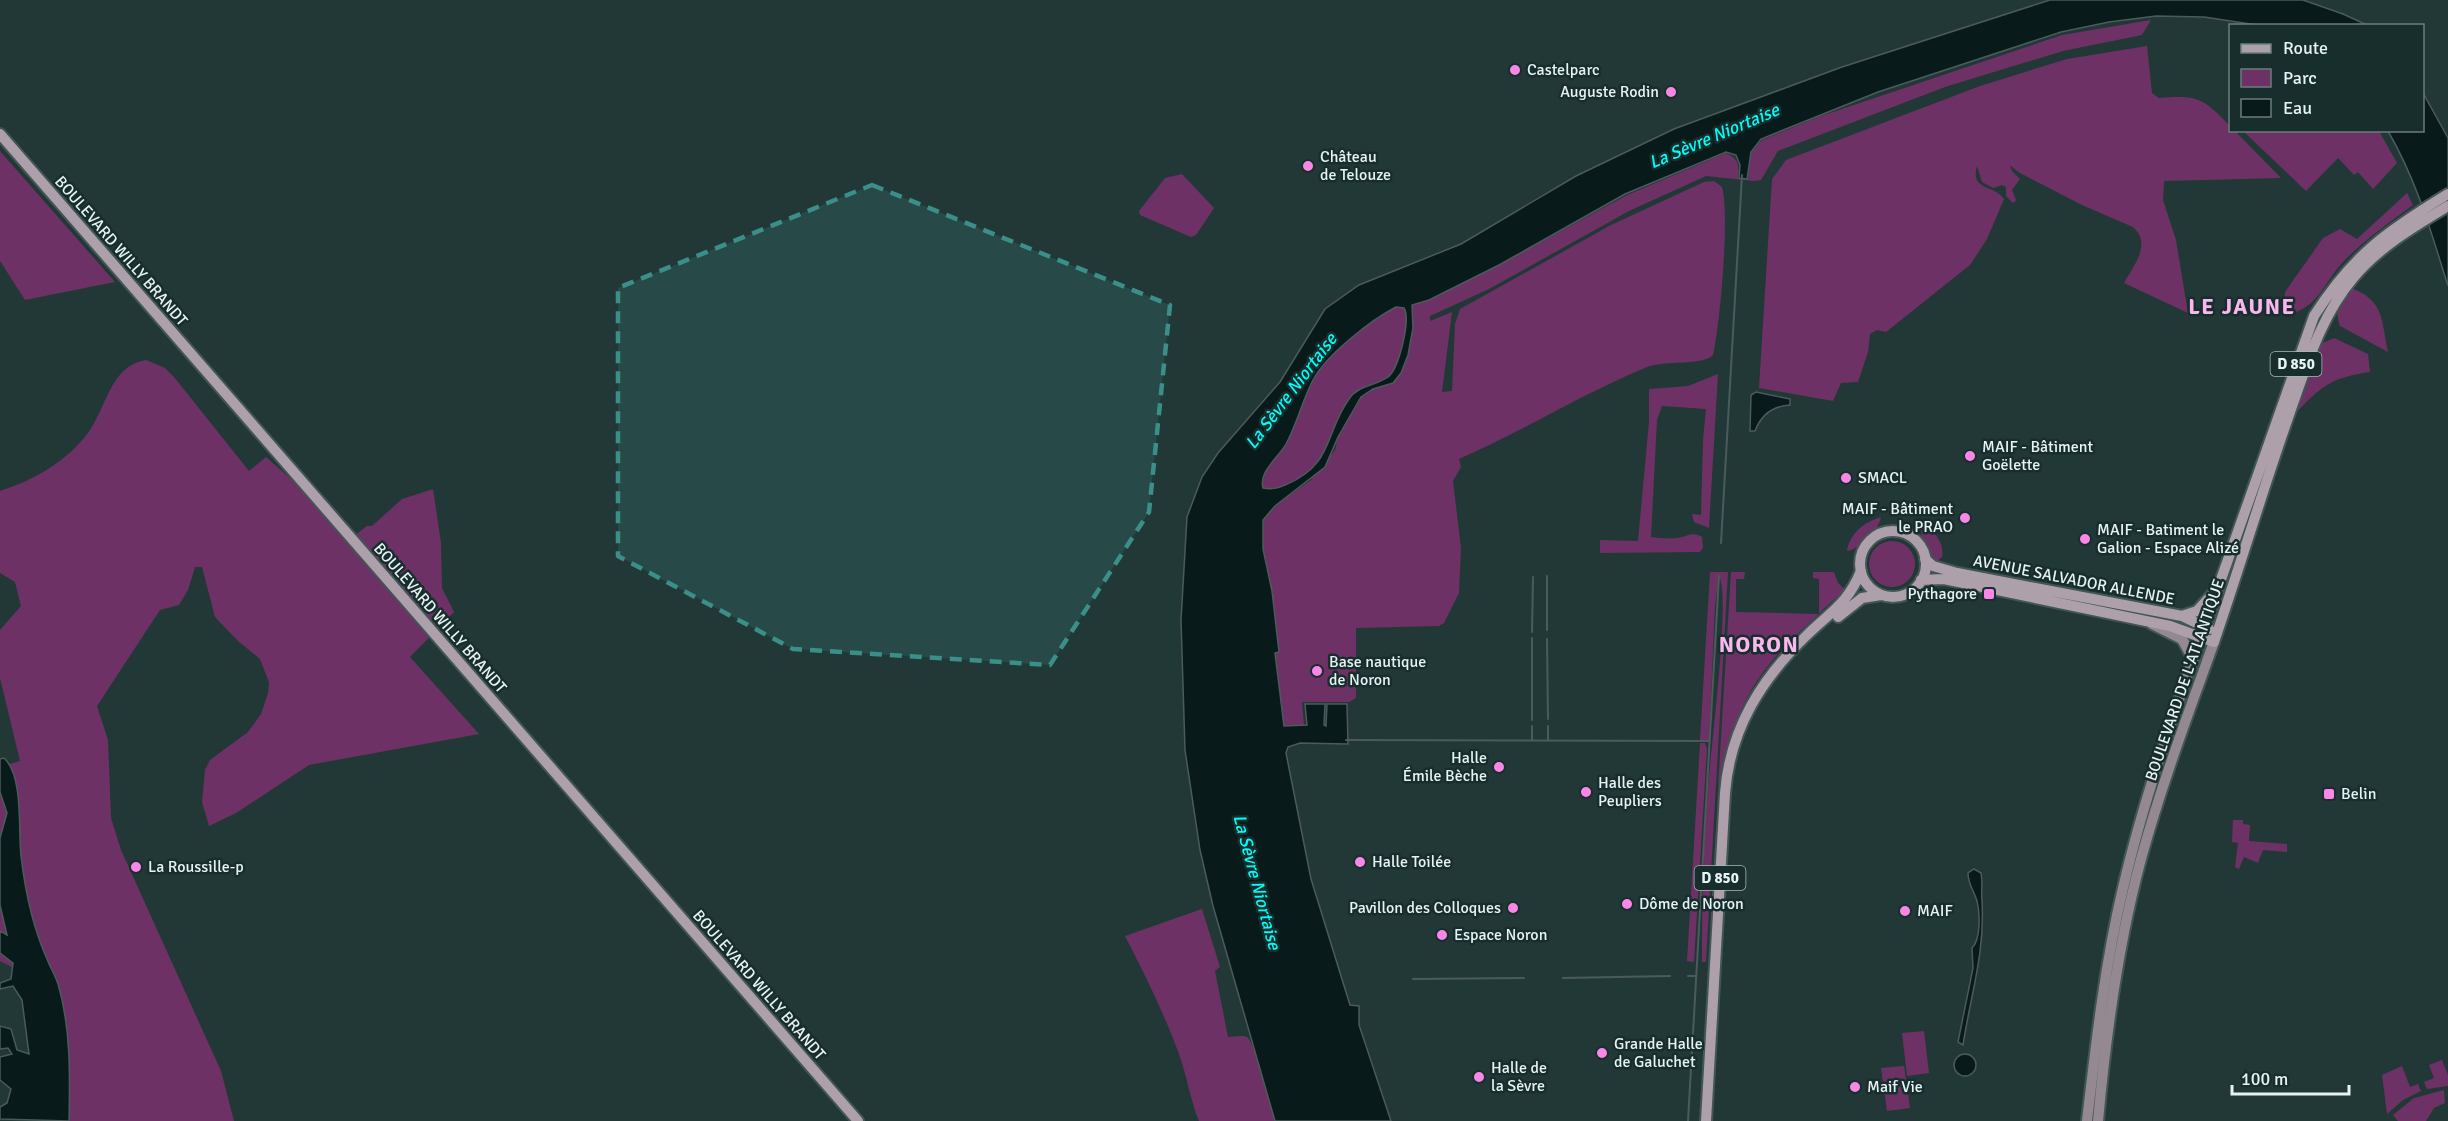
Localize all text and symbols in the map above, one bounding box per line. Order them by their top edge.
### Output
legend [2229,24,2424,132]
text: Route [2283,37,2328,59]
place label: Castelparc [1527,60,1600,80]
marker: Castelparc [1508,63,1522,77]
text: Parc [2283,67,2317,89]
place label: Auguste Rodin [1560,82,1659,102]
marker: Auguste Rodin [1664,85,1678,99]
text: Eau [2283,97,2312,119]
water label: La Sèvre Niortaise [1646,98,1783,173]
place label: Château de Telouze [1320,147,1391,185]
marker: Château de Telouze [1301,159,1315,173]
street label: BOULEVARD WILLY BRANDT [50,172,192,330]
district label: LE JAUNE [2188,293,2296,320]
water label: La Sèvre Niortaise [1240,328,1342,453]
road number: D 850 [2270,352,2322,376]
place label: MAIF - Bâtiment Goëlette [1982,437,2094,475]
marker: MAIF - Bâtiment Goëlette [1963,449,1977,463]
place label: SMACL [1858,468,1907,488]
marker: SMACL [1839,471,1853,485]
place label: MAIF - Bâtiment le PRAO [1842,499,1953,537]
marker: MAIF - Bâtiment le PRAO [1958,511,1972,525]
place label: MAIF - Batiment le Galion - Espace Alizé [2097,520,2239,558]
marker: MAIF - Batiment le Galion - Espace Alizé [2078,532,2092,546]
street label: BOULEVARD WILLY BRANDT [369,539,511,697]
street label: AVENUE SALVADOR ALLENDE [1972,551,2176,609]
street label: BOULEVARD DE L'ATLANTIQUE [2141,576,2229,784]
place label: Pythagore [1908,584,1977,604]
marker: Pythagore [1982,587,1996,601]
district label: NORON [1719,631,1799,658]
place label: Base nautique de Noron [1329,652,1426,690]
marker: Base nautique de Noron [1310,664,1324,678]
place label: Halle Émile Bèche [1403,748,1487,786]
marker: Halle Émile Bèche [1492,760,1506,774]
place label: Halle des Peupliers [1598,773,1662,811]
place label: Belin [2341,784,2376,804]
marker: Halle des Peupliers [1579,785,1593,799]
marker: Belin [2322,787,2336,801]
water label: La Sèvre Niortaise [1228,812,1286,953]
place label: Halle Toilée [1372,852,1451,872]
marker: Halle Toilée [1353,855,1367,869]
place label: La Roussille-p [148,857,244,877]
marker: La Roussille-p [129,860,143,874]
road number: D 850 [1694,866,1746,890]
place label: Dôme de Noron [1639,894,1744,914]
marker: Dôme de Noron [1620,897,1634,911]
place label: Pavillon des Colloques [1349,898,1501,918]
marker: Pavillon des Colloques [1506,901,1520,915]
place label: MAIF [1917,901,1953,921]
marker: MAIF [1898,904,1912,918]
street label: BOULEVARD WILLY BRANDT [688,906,830,1064]
place label: Espace Noron [1454,925,1547,945]
marker: Espace Noron [1435,928,1449,942]
place label: Grande Halle de Galuchet [1614,1034,1703,1072]
marker: Grande Halle de Galuchet [1595,1046,1609,1060]
place label: Halle de la Sèvre [1491,1058,1547,1096]
scale bar [2232,1058,2349,1096]
text: 100 m [2241,1068,2288,1090]
marker: Halle de la Sèvre [1472,1070,1486,1084]
place label: Maif Vie [1867,1077,1923,1097]
marker: Maif Vie [1848,1080,1862,1094]

